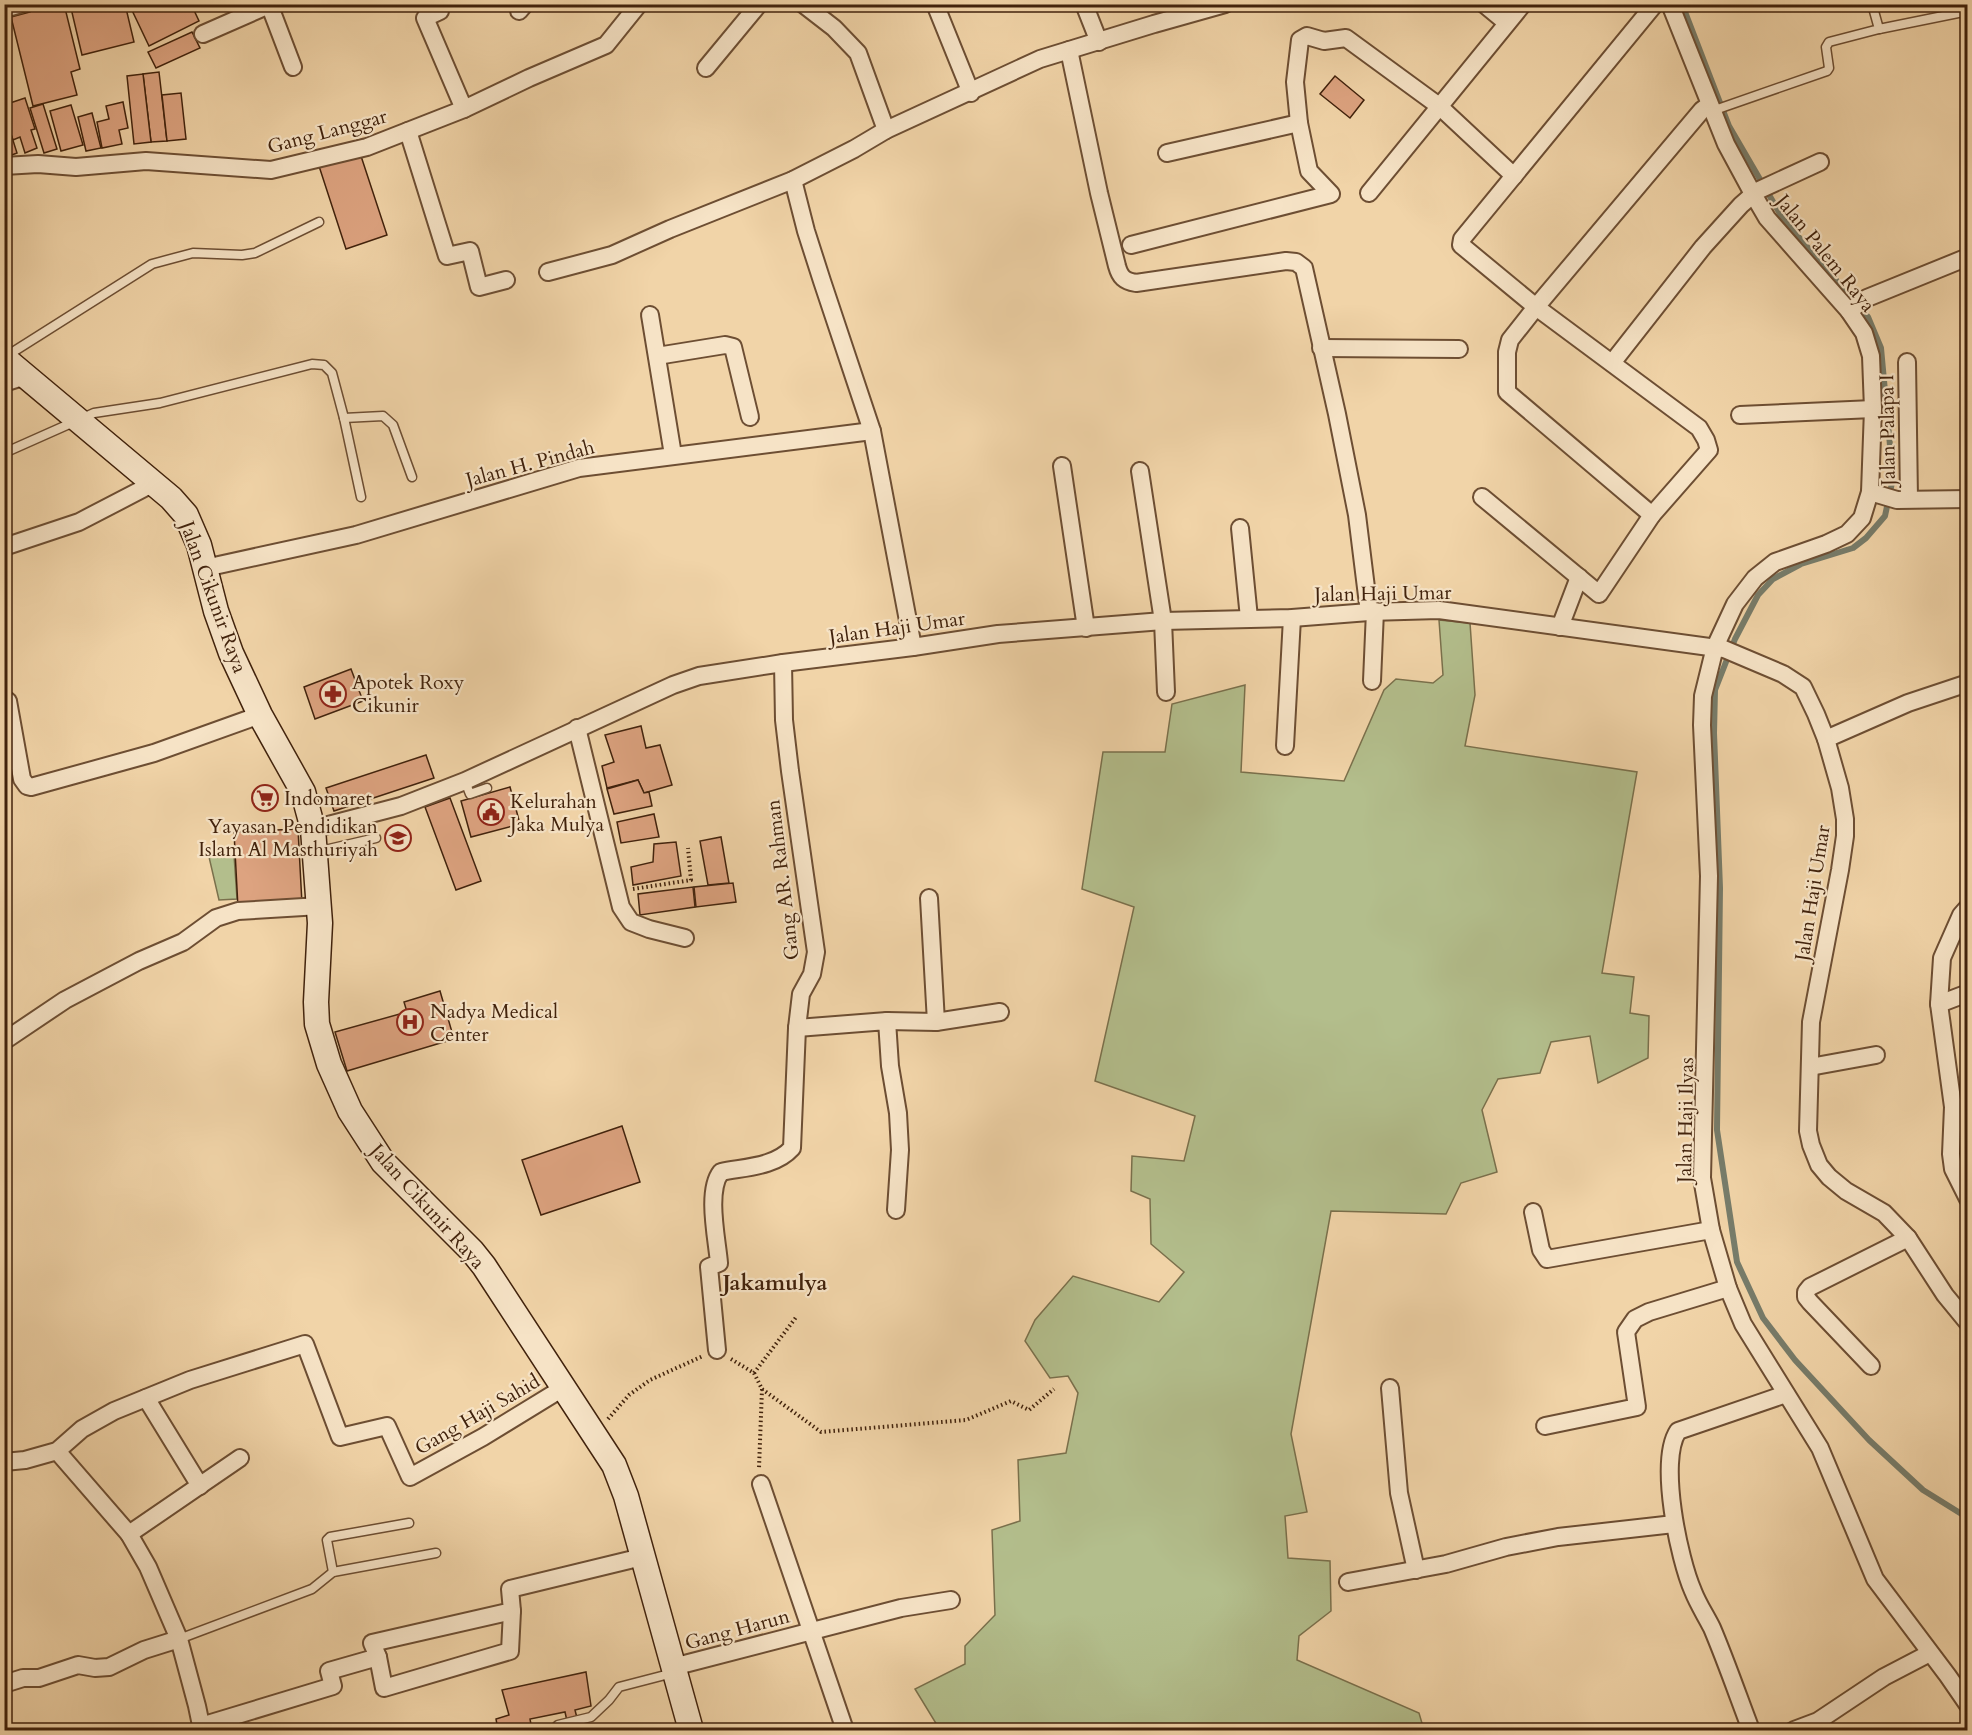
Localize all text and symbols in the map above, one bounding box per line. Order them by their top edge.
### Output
street label: Gang Langgar [264,102,391,160]
street label: Jalan Palem Raya [1768,186,1882,318]
street label: Jalan Palapa I [1873,374,1902,489]
street label: Jalan H. Pindah [460,433,597,494]
street label: Jalan Cikunir Raya [172,515,254,677]
street label: Jalan Haji Umar [1311,579,1452,608]
street label: Jalan Haji Umar [824,604,967,651]
place label: Apotek Roxy Cikunir [352,669,465,719]
pharmacy icon: Apotek Roxy Cikunir [318,679,348,709]
supermarket icon: Indomaret [250,783,280,813]
place label: Indomaret [284,785,373,812]
place label: Kelurahan Jaka Mulya [507,788,605,838]
public building icon: Kelurahan Jaka Mulya [476,797,506,827]
street label: Gang AR. Rahman [759,798,806,962]
place label: Yayasan Pendidikan Islam Al Masthuriyah [198,813,379,863]
school or university icon: Yayasan Pendidikan Islam Al Masthuriyah [383,823,413,853]
street label: Jalan Haji Umar [1788,823,1837,966]
place label: Nadya Medical Center [430,998,558,1048]
hospital icon: Nadya Medical Center [395,1007,425,1037]
street label: Jalan Haji Ilyas [1671,1057,1700,1186]
street label: Jalan Cikunir Raya [362,1136,491,1275]
district label: Jakamulya [720,1268,827,1298]
street label: Gang Haji Sahid [410,1367,545,1461]
street label: Gang Harun [682,1602,793,1656]

